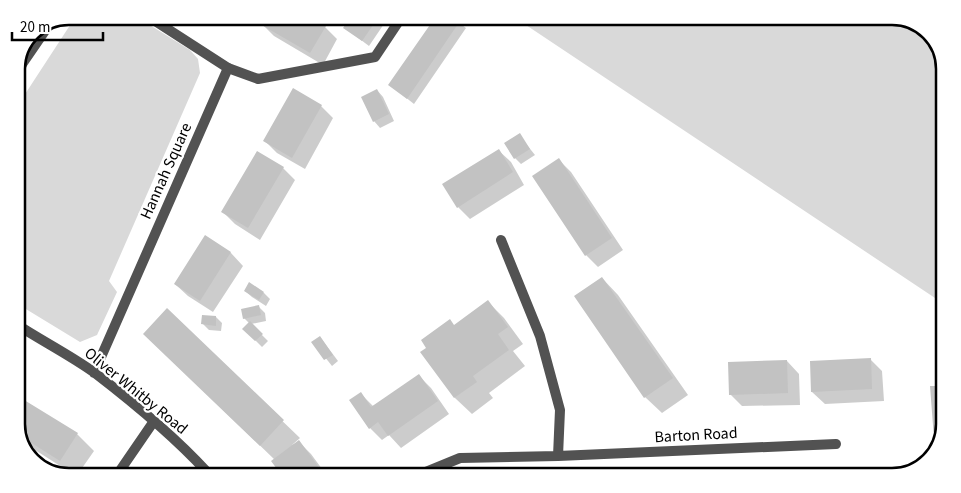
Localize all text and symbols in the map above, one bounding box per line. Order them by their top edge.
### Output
scale bar [12,10,104,42]
text: 20 m [20,17,50,38]
street label: Hannah Square [135,119,197,223]
street label: Oliver Whitby Road [80,342,192,440]
street label: Barton Road [654,422,738,448]

